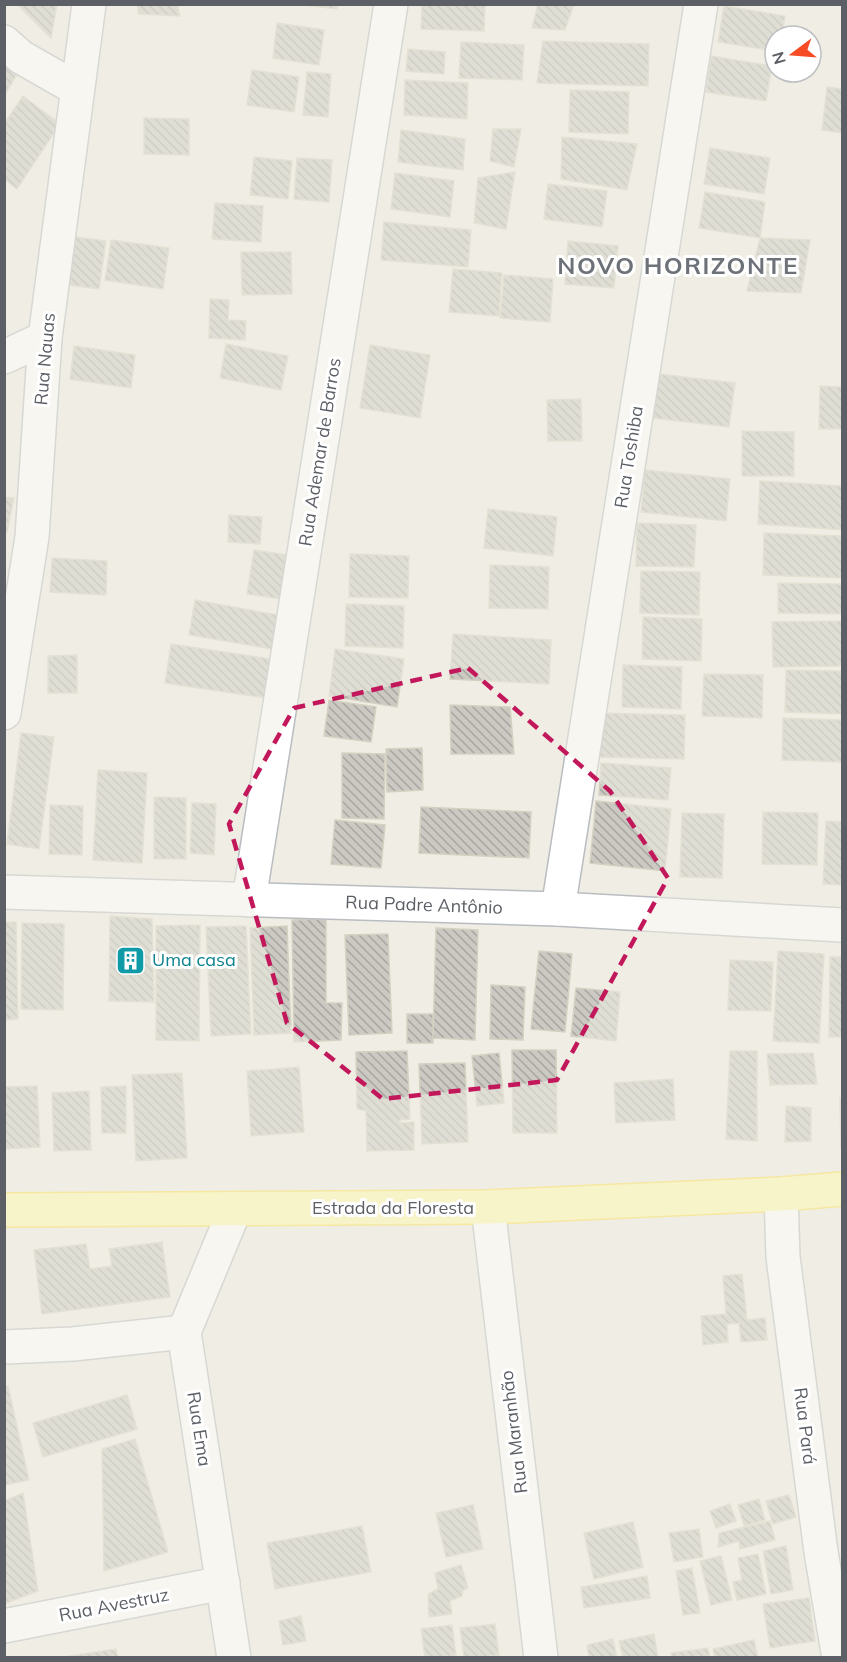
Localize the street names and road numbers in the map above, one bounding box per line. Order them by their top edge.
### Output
street label: Rua Nauas [29,312,60,406]
street label: Rua Ademar de Barros [293,356,346,548]
street label: Rua Toshiba [609,404,648,510]
street label: Rua Padre Antônio [345,890,503,919]
street label: Estrada da Floresta [312,1196,474,1219]
street label: Rua Maranhão [495,1369,532,1495]
street label: Rua Pará [789,1386,822,1466]
street label: Rua Ema [182,1390,217,1468]
street label: Rua Avestruz [57,1583,171,1626]

